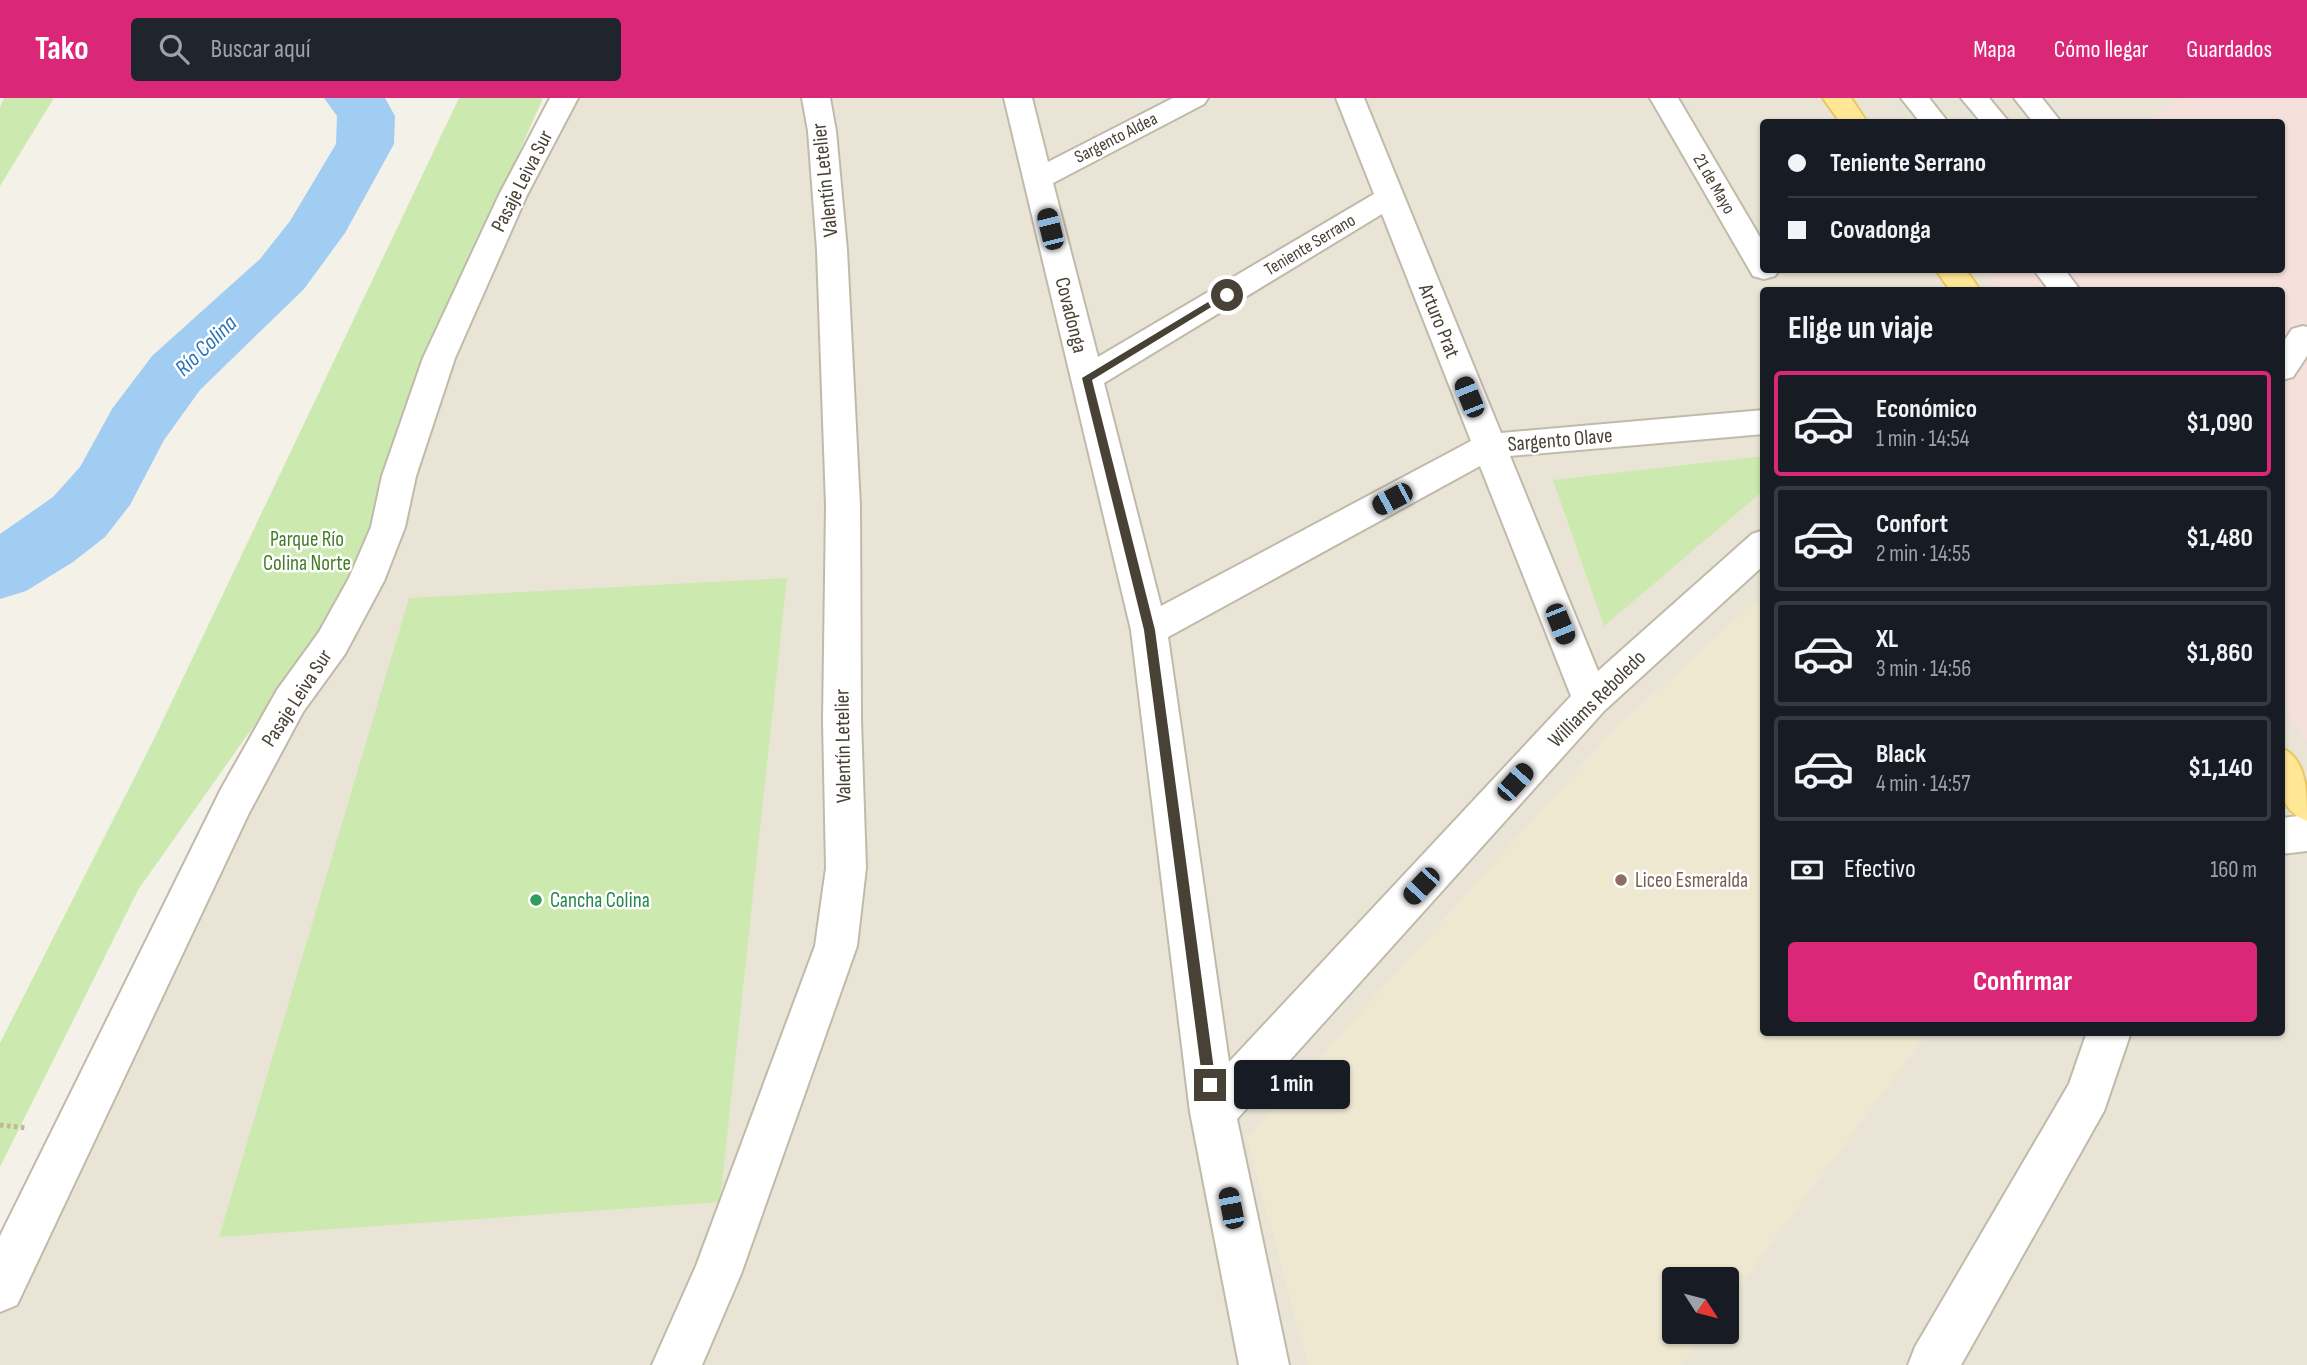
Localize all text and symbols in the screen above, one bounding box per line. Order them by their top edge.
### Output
search box [131,18,621,81]
text: Tako [35,29,89,69]
icon: search [155,30,193,68]
text: Buscar aquí [211,34,311,65]
text: Mapa [1973,35,2016,64]
text: Cómo llegar [2054,35,2148,64]
text: Guardados [2186,35,2272,64]
street label: Sargento Aldea [1071,108,1161,168]
street label: Valentín Letelier [807,122,843,238]
street label: Pasaje Leiva Sur [486,126,558,236]
text: Teniente Serrano [1830,148,1986,179]
street label: 21 de Mayo [1688,150,1740,218]
car [1035,206,1066,252]
street label: Teniente Serrano [1261,210,1359,280]
text: Covadonga [1830,215,1931,246]
street label: Covadonga [1050,275,1092,355]
route start [1211,279,1243,311]
street label: Arturo Prat [1412,279,1465,362]
water label: Río Colina [169,309,243,382]
text: Elige un viaje [1788,309,1933,348]
car [1452,374,1487,420]
icon: car [1792,392,1855,455]
text: Económico [1876,394,1977,425]
text: $1,090 [2186,408,2253,439]
street label: Sargento Olave [1506,423,1614,457]
text: 1 min · 14:54 [1876,425,1969,453]
car [1369,480,1416,518]
icon: car [1792,507,1855,570]
text: Confort [1876,509,1948,540]
text: $1,480 [2186,523,2253,554]
park label: Parque Río Colina Norte [263,527,351,576]
text: 2 min · 14:55 [1876,540,1970,568]
car [1543,601,1578,647]
icon: car [1792,622,1855,685]
text: XL [1876,624,1898,655]
text: $1,860 [2186,638,2253,669]
street label: Pasaje Leiva Sur [256,645,338,751]
street label: Williams Reboledo [1543,645,1651,753]
text: 3 min · 14:56 [1876,655,1971,683]
street label: Valentín Letelier [830,689,856,803]
icon: car [1792,737,1855,800]
text: Black [1876,739,1926,770]
text: $1,140 [2188,753,2253,784]
car [1494,759,1537,805]
text: 4 min · 14:57 [1876,770,1970,798]
icon: cash [1788,851,1826,889]
text: Efectivo [1844,854,1916,885]
text: 160 m [2210,856,2257,884]
car [1399,863,1444,909]
place label: Liceo Esmeralda [1635,868,1748,893]
marker: Liceo Esmeralda [1613,872,1629,888]
place label: Cancha Colina [550,888,650,913]
marker: Cancha Colina [528,892,544,908]
button: Confirmar [1788,942,2257,1022]
callout: 1 min [1234,1060,1350,1110]
route end [1194,1069,1226,1101]
text: 1 min [1271,1070,1313,1098]
car [1217,1185,1246,1231]
north arrow [1662,1267,1740,1344]
map controls [1662,1267,1739,1344]

